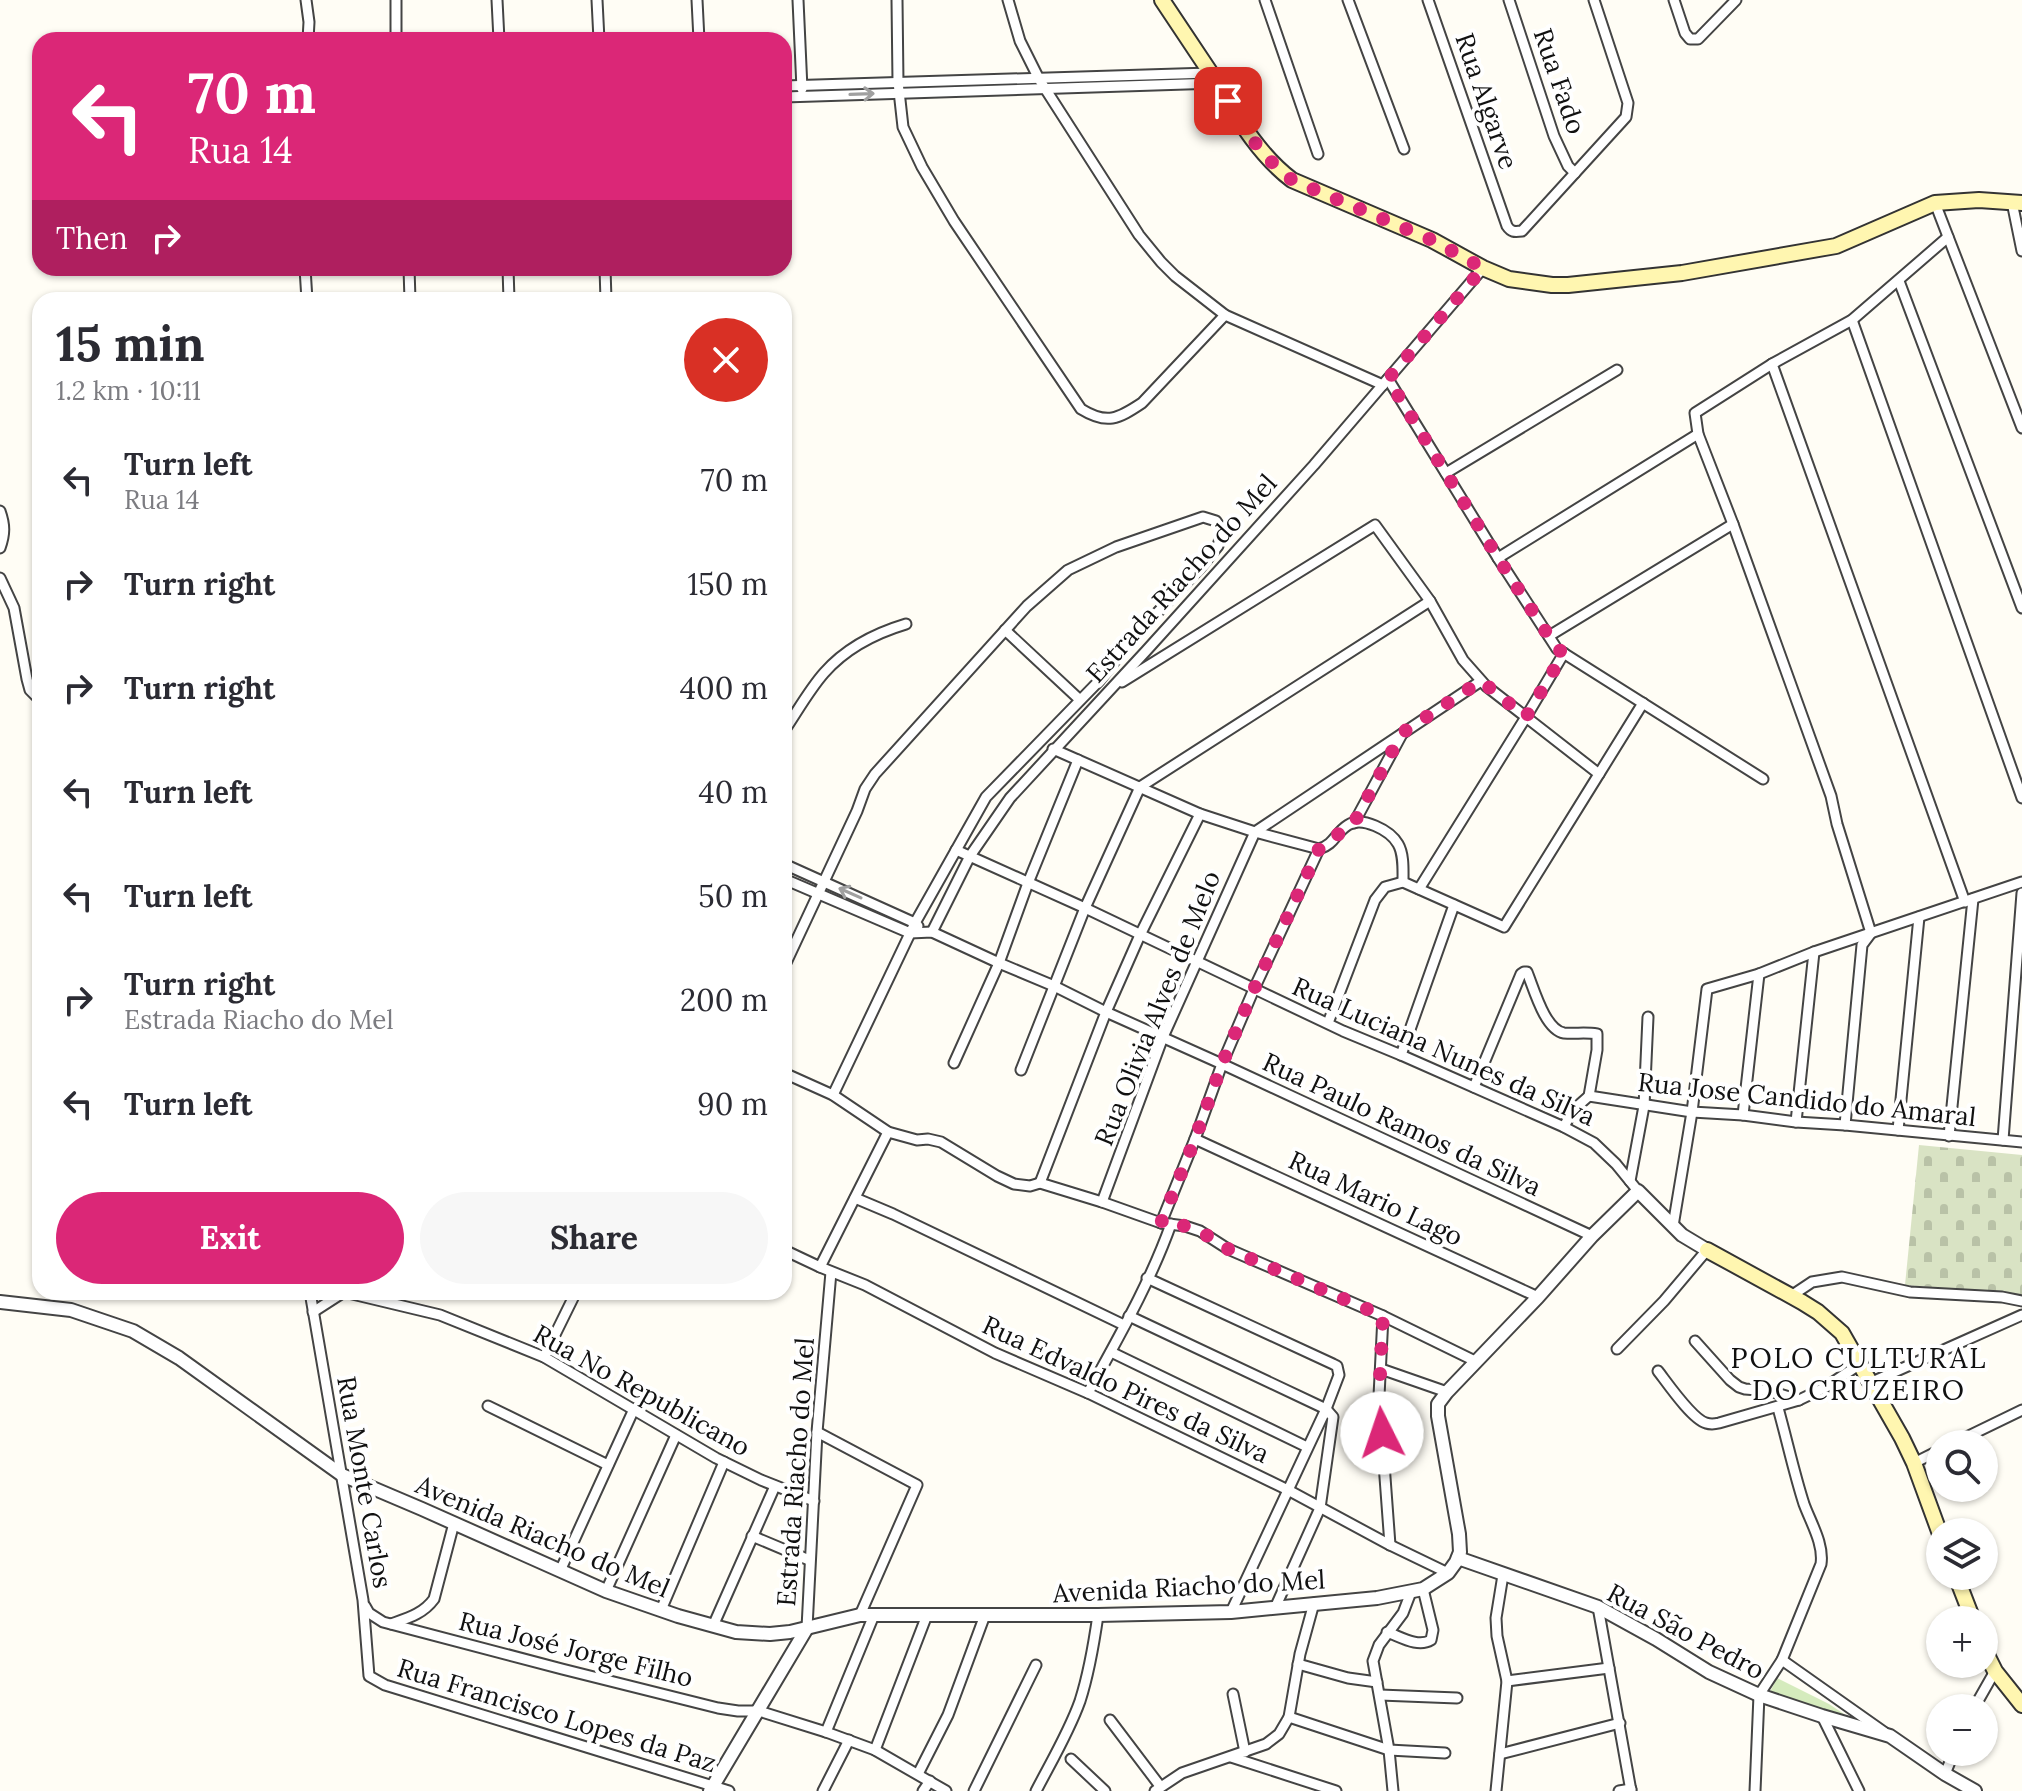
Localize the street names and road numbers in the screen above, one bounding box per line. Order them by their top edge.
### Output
street label: Rua Fado [1527,24,1593,138]
street label: Rua Algarve [1448,29,1526,173]
street label: Estrada Riacho do Mel [1079,467,1283,689]
street label: Rua Olivia Alves de Melo [1087,866,1227,1150]
street label: Rua Luciana Nunes da Silva [1287,969,1601,1133]
street label: Rua Paulo Ramos da Silva [1257,1045,1547,1203]
street label: Rua Jose Candido do Amaral [1636,1065,1978,1133]
street label: Rua Mario Lago [1284,1143,1468,1253]
street label: Rua Edvaldo Pires da Silva [977,1308,1275,1470]
street label: Rua No Republicano [528,1317,756,1463]
street label: Estrada Riacho do Mel [769,1336,821,1608]
street label: Rua Monte Carlos [330,1373,400,1591]
street label: Avenida Riacho do Mel [410,1467,675,1604]
street label: Avenida Riacho do Mel [1051,1562,1326,1610]
street label: Rua São Pedro [1602,1576,1770,1686]
street label: Rua José Jorge Filho [455,1604,697,1694]
street label: Rua Francisco Lopes da Paz [393,1651,721,1779]

